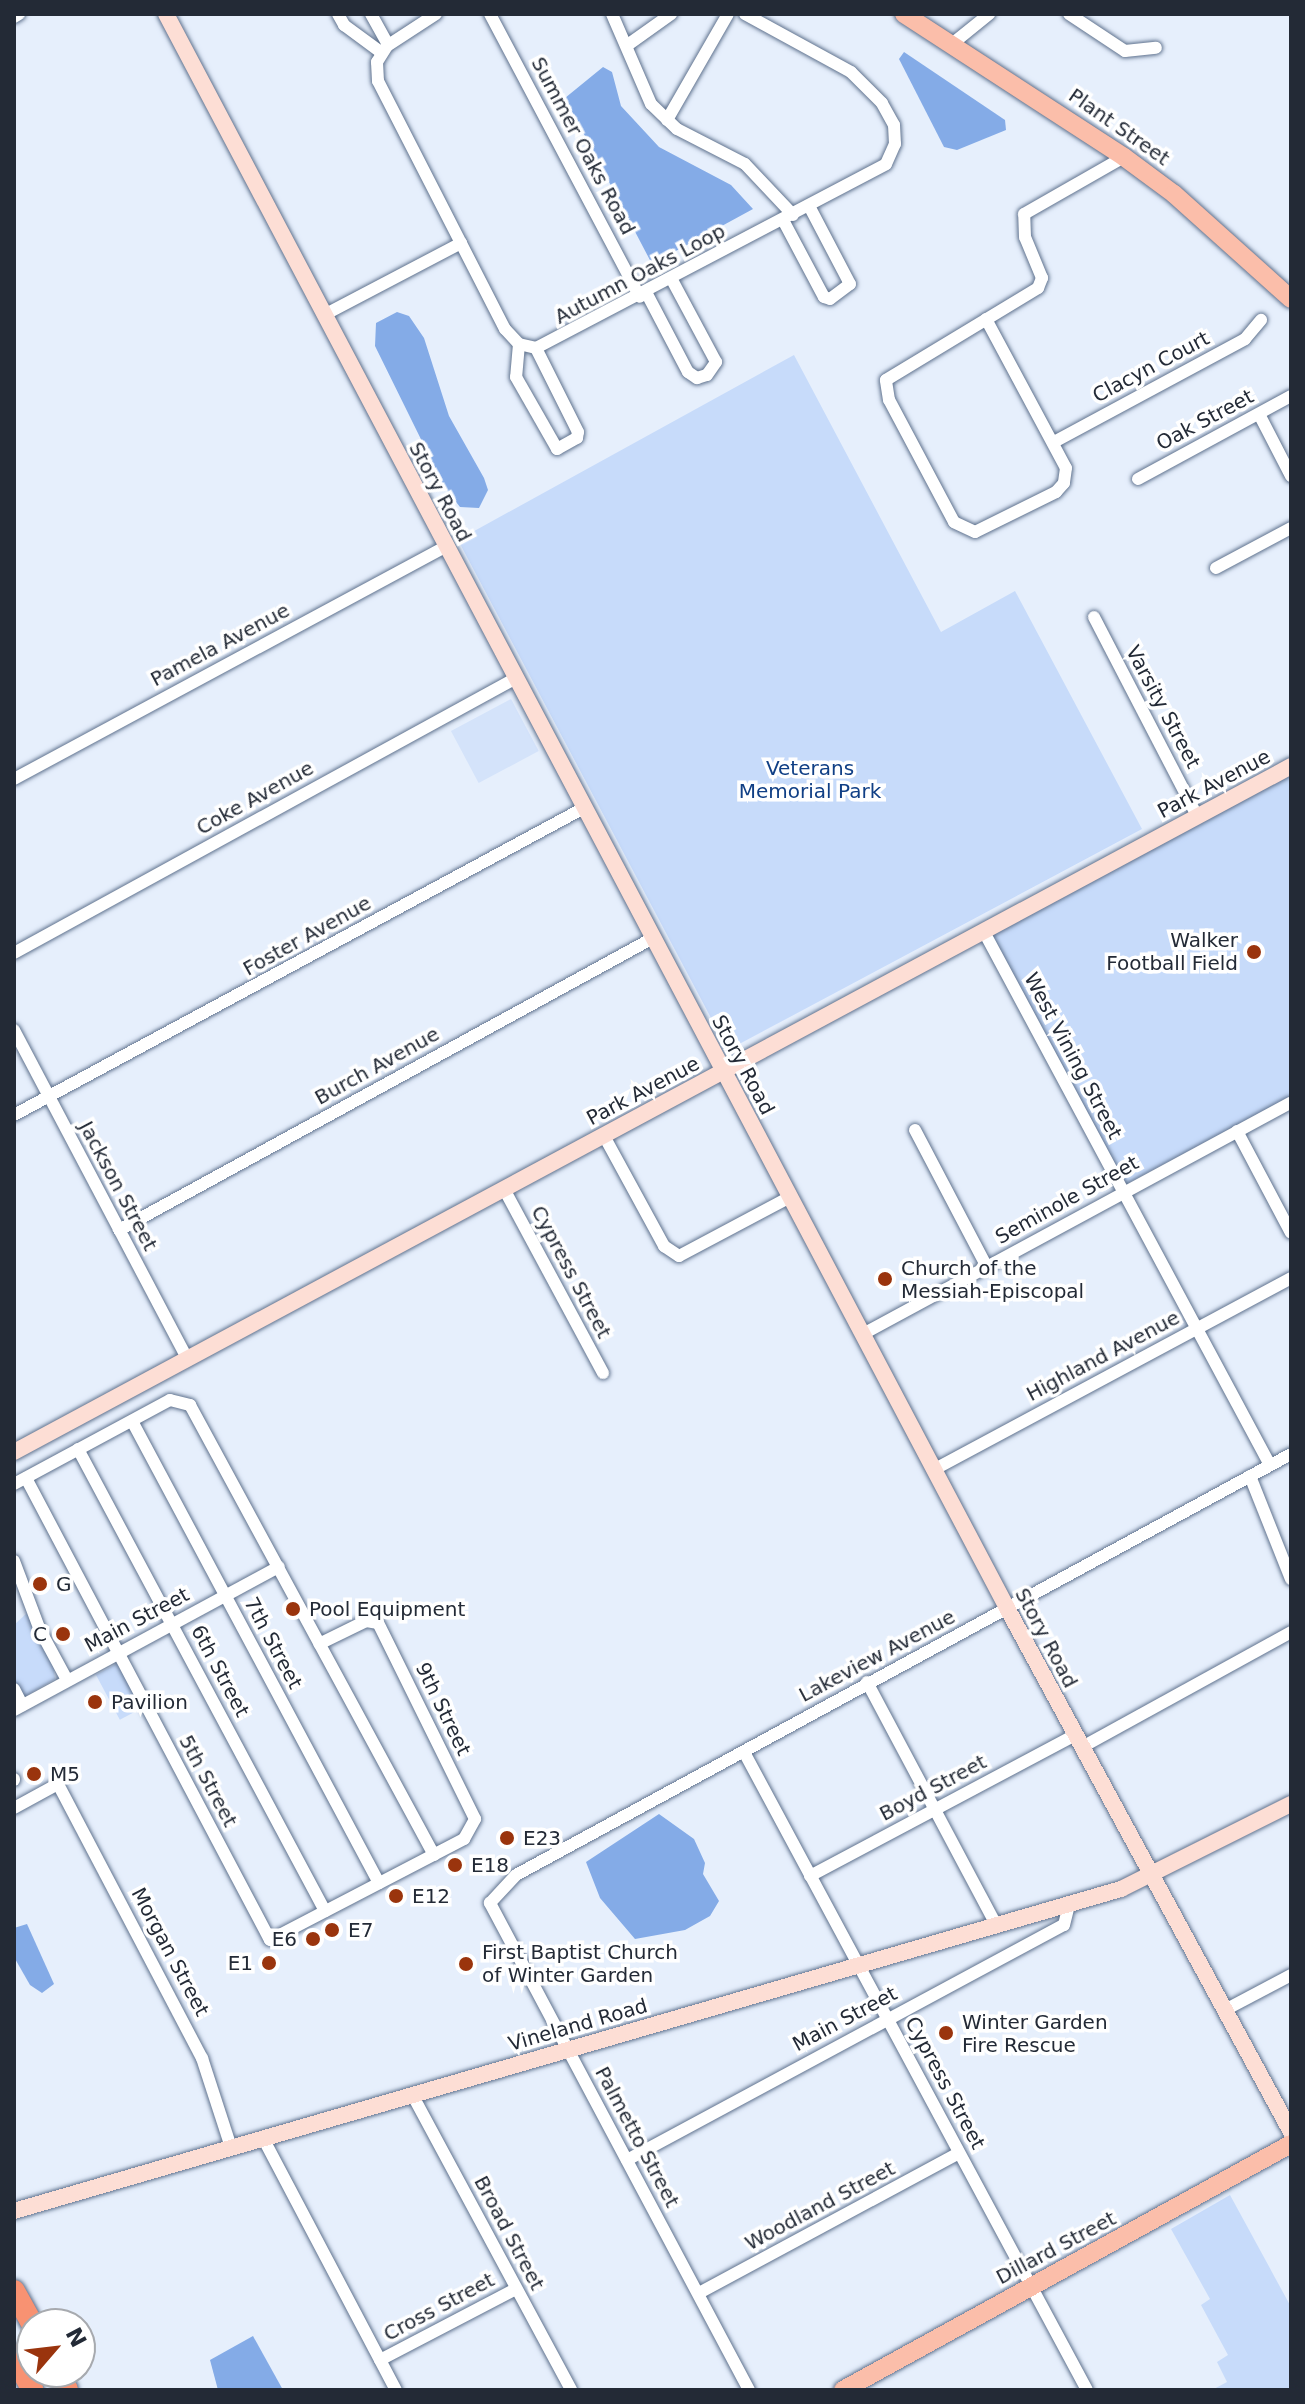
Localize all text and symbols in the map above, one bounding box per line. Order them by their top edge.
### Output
street label: Summer Oaks Road [526,53,640,239]
street label: Plant Street [1064,83,1174,171]
street label: Autumn Oaks Loop [551,219,729,329]
street label: Clacyn Court [1089,326,1213,408]
street label: Oak Street [1152,384,1258,456]
street label: Story Road [404,438,476,546]
street label: Pamela Avenue [147,598,293,692]
street label: Varsity Street [1121,642,1205,772]
street label: Park Avenue [1154,744,1274,824]
street label: Coke Avenue [192,756,318,840]
park label: Veterans Memorial Park [739,757,881,804]
street label: Foster Avenue [239,891,375,981]
place label: Walker Football Field [1106,928,1238,975]
marker: Walker Football Field [1245,943,1263,961]
street label: West Vining Street [1019,969,1127,1143]
street label: Story Road [707,1011,779,1119]
street label: Burch Avenue [311,1022,443,1110]
street label: Park Avenue [583,1051,703,1131]
street label: Jackson Street [74,1117,162,1255]
street label: Seminole Street [991,1151,1143,1249]
street label: Cypress Street [526,1202,616,1342]
place label: Church of the Messiah-Episcopal [901,1256,1084,1303]
marker: Church of the Messiah-Episcopal [876,1270,894,1288]
street label: Highland Avenue [1022,1306,1184,1406]
place label: G [56,1572,71,1596]
marker: G [31,1575,49,1593]
street label: Main Street [81,1582,193,1658]
street label: Story Road [1010,1584,1082,1692]
street label: 7th Street [239,1593,307,1693]
place label: Pool Equipment [309,1597,465,1621]
marker: Pool Equipment [284,1600,302,1618]
street label: Lakeview Avenue [795,1605,959,1707]
street label: 6th Street [186,1621,254,1721]
place label: C [33,1622,47,1646]
marker: C [54,1625,72,1643]
street label: 9th Street [410,1659,476,1759]
place label: Pavilion [111,1690,188,1714]
marker: Pavilion [86,1693,104,1711]
street label: 5th Street [174,1731,242,1831]
street label: Boyd Street [875,1750,991,1826]
place label: M5 [50,1762,80,1786]
marker: M5 [25,1765,43,1783]
place label: E23 [523,1826,561,1850]
marker: E23 [498,1829,516,1847]
place label: E18 [471,1853,509,1877]
marker: E18 [446,1856,464,1874]
street label: Morgan Street [126,1884,214,2020]
place label: E12 [412,1884,450,1908]
marker: E12 [387,1887,405,1905]
place label: E7 [348,1918,373,1942]
marker: E7 [323,1921,341,1939]
place label: E6 [272,1927,297,1951]
marker: E6 [304,1930,322,1948]
place label: First Baptist Church of Winter Garden [482,1940,678,1987]
place label: E1 [228,1951,253,1975]
marker: E1 [260,1954,278,1972]
marker: First Baptist Church of Winter Garden [457,1955,475,1973]
street label: Main Street [789,1981,901,2057]
street label: Vineland Road [506,1994,650,2056]
place label: Winter Garden Fire Rescue [962,2010,1108,2057]
street label: Cypress Street [900,2013,990,2153]
marker: Winter Garden Fire Rescue [937,2024,955,2042]
street label: Palmetto Street [590,2063,684,2211]
street label: Woodland Street [741,2156,899,2256]
street label: Broad Street [469,2172,549,2294]
street label: Dillard Street [992,2206,1120,2290]
street label: Cross Street [380,2268,498,2346]
north arrow [16,2308,96,2388]
text: N [61,2323,91,2351]

